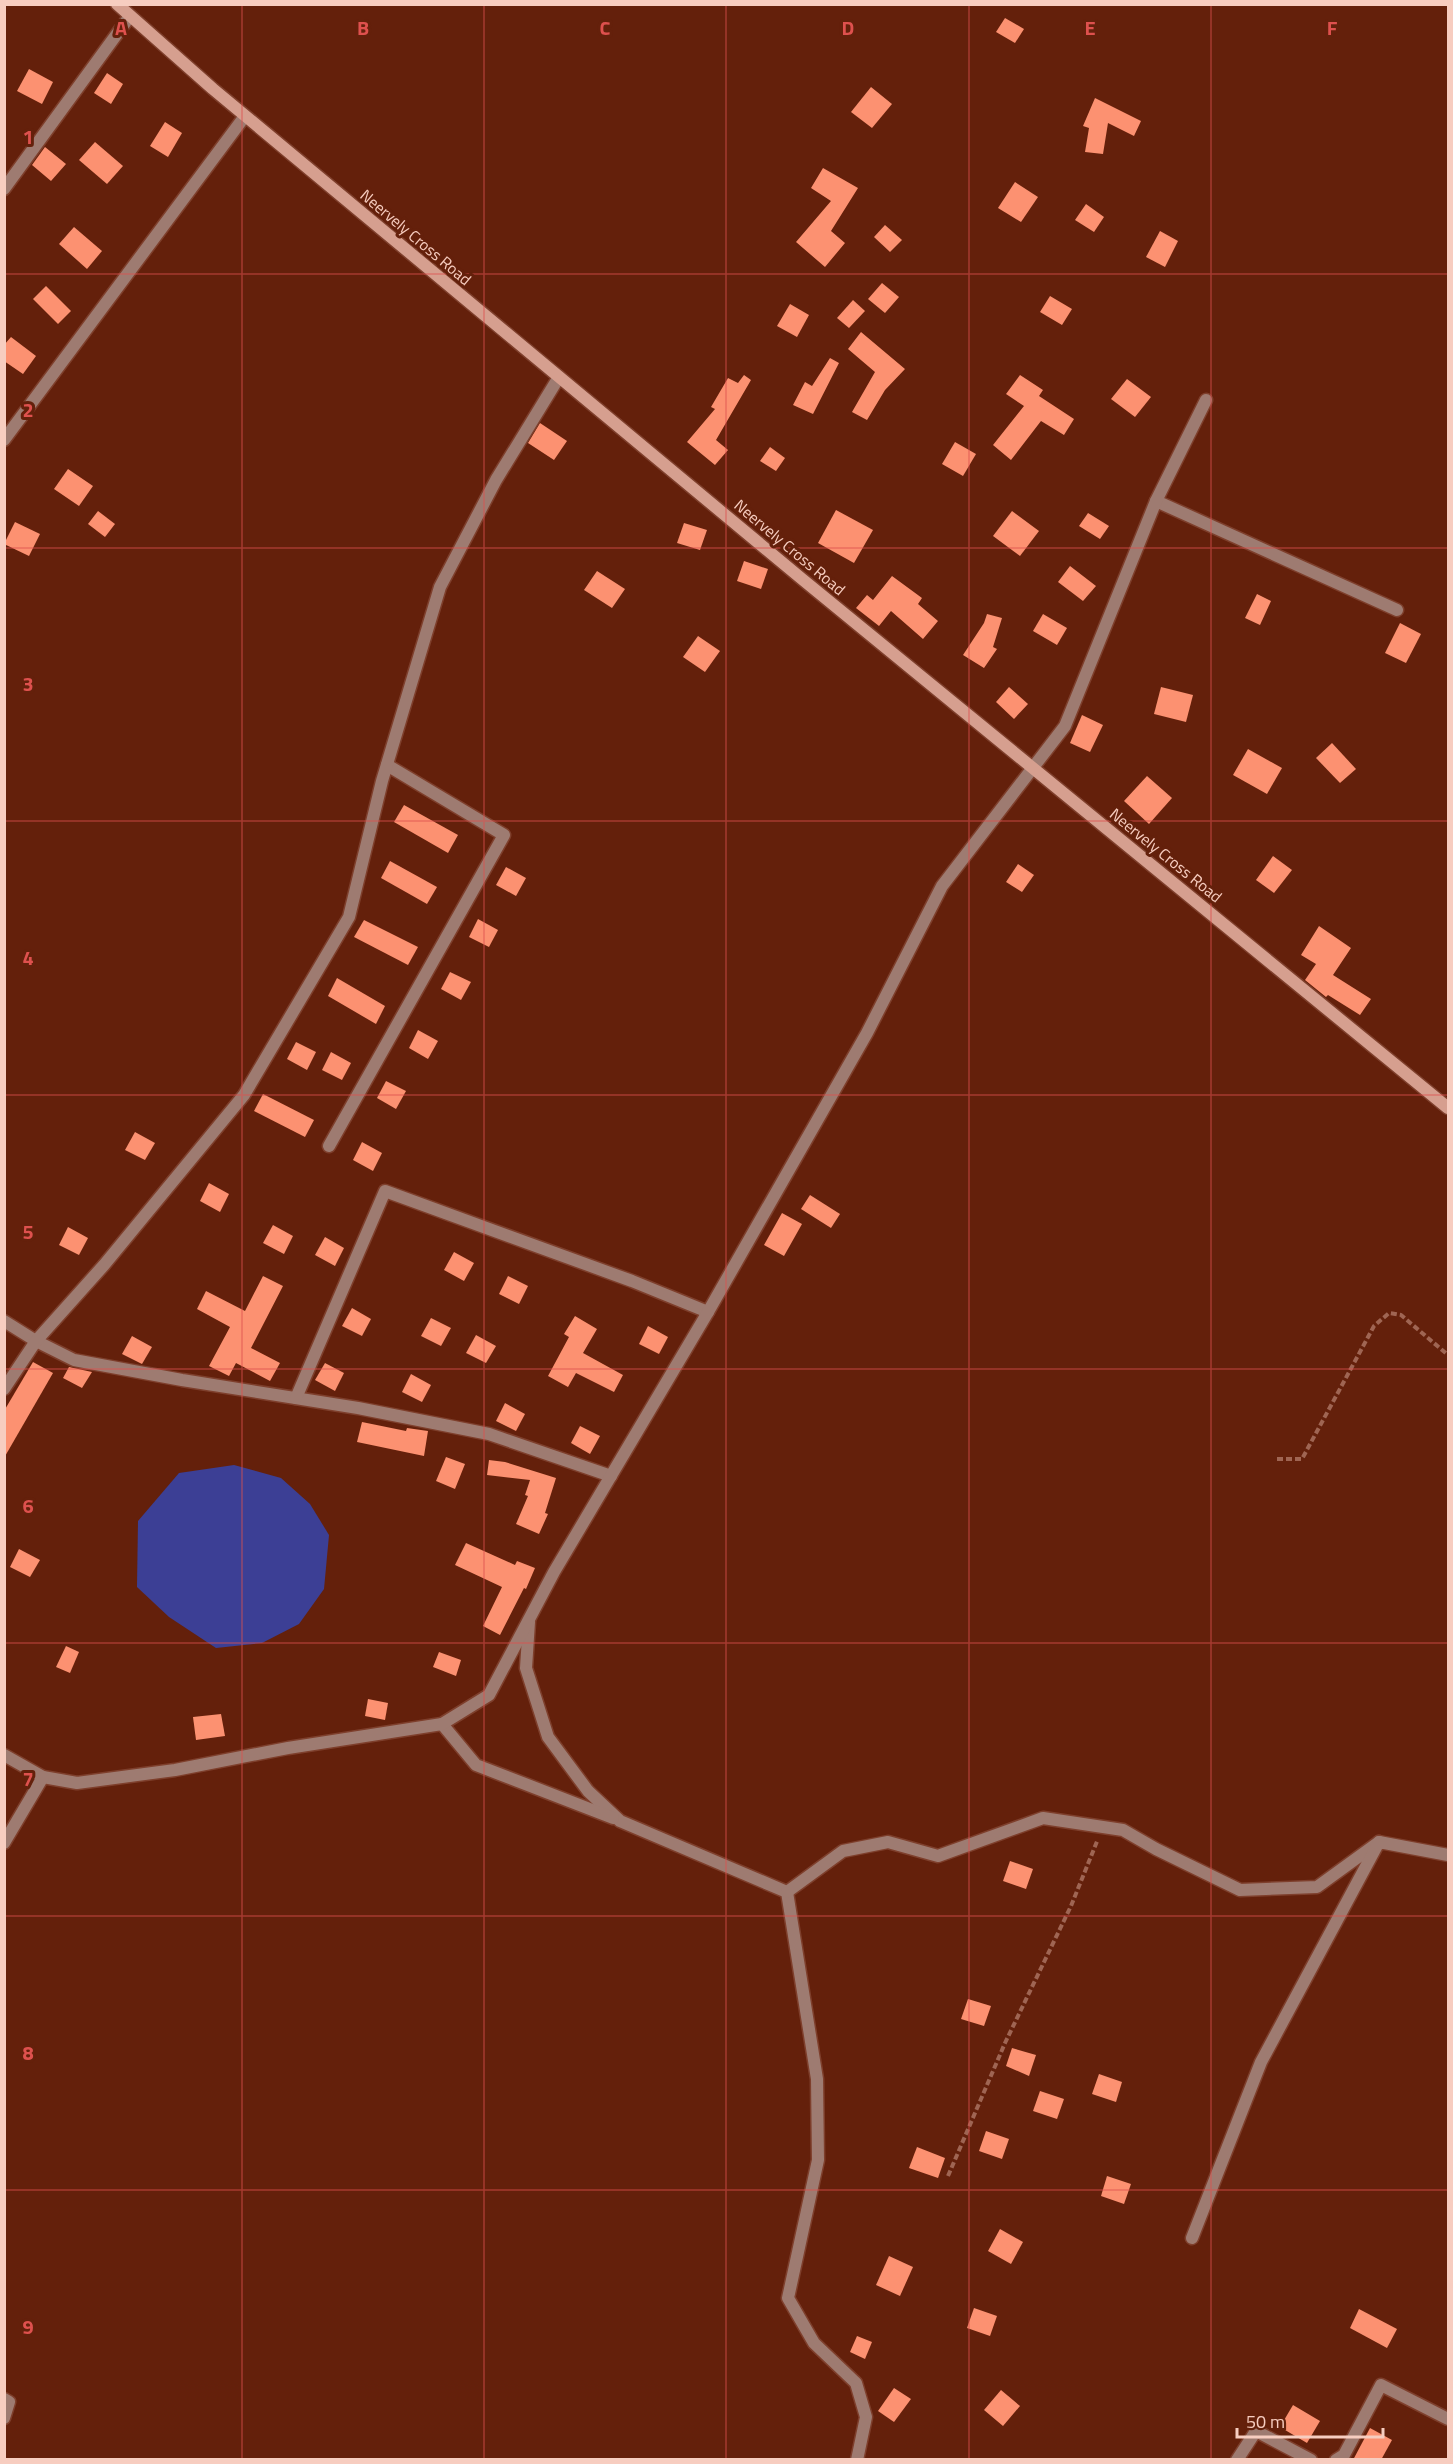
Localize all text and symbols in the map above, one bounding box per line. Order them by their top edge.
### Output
text: A [115,12,127,43]
text: B [357,12,369,43]
text: C [600,12,611,43]
text: D [842,12,854,43]
text: E [1084,12,1096,43]
text: F [1327,12,1338,43]
text: 1 [22,121,34,152]
street label: Neervely Cross Road [355,183,477,291]
text: 2 [22,394,34,425]
street label: Neervely Cross Road [729,493,851,601]
text: 3 [22,668,34,699]
street label: Neervely Cross Road [1105,802,1227,908]
text: 4 [22,942,34,973]
text: 5 [22,1216,34,1247]
text: 6 [22,1490,34,1521]
text: 7 [22,1763,34,1794]
text: 8 [22,2037,34,2068]
text: 9 [22,2311,34,2342]
scale bar [1237,2401,1382,2439]
text: 50 m [1246,2408,1285,2435]

